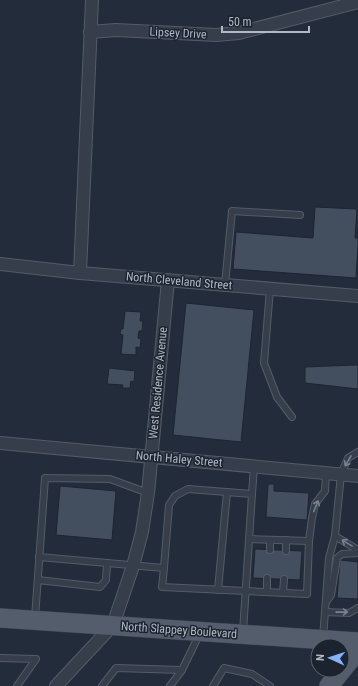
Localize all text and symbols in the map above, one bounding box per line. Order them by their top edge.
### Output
scale bar [222,8,309,34]
text: 50 m [228,15,252,29]
street label: Lipsey Drive [149,25,207,42]
street label: North Cleveland Street [125,269,233,293]
street label: West Residence Avenue [146,326,170,440]
street label: North Haley Street [135,448,223,470]
one-way arrow [343,456,352,467]
one-way arrow [312,500,320,512]
one-way arrow [342,539,353,547]
one-way arrow [335,609,348,616]
street label: North Slappey Boulevard [120,619,238,641]
north arrow [310,638,350,678]
text: N [314,654,327,661]

